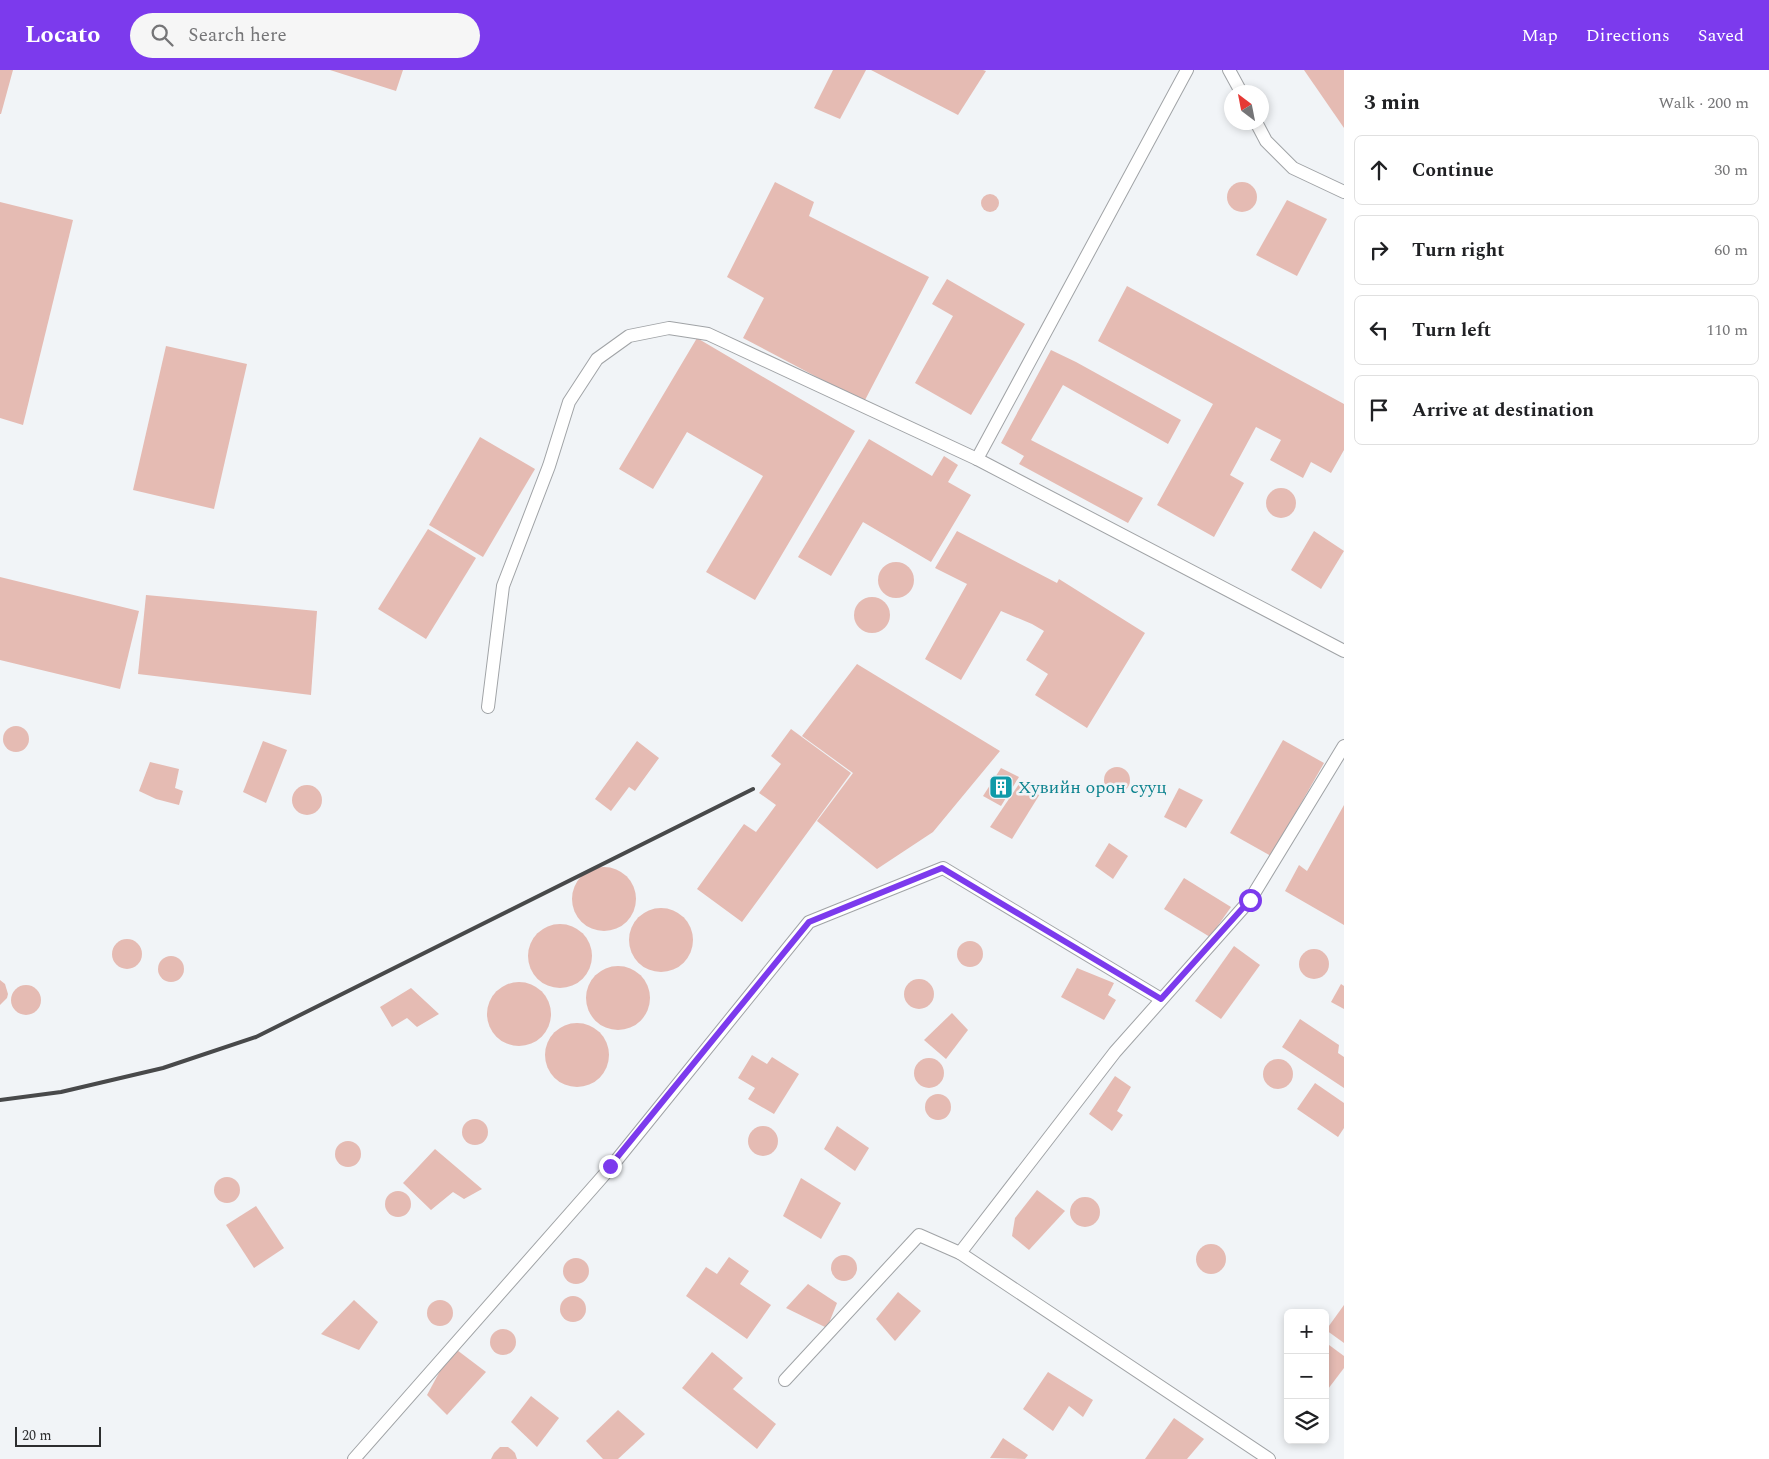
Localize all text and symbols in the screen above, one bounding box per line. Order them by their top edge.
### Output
search box [130,13,480,58]
text: Locato [25,17,100,53]
icon: search [148,21,176,49]
text: Search here [188,21,287,50]
text: Map [1522,22,1558,49]
text: Directions [1586,22,1670,49]
text: Saved [1698,22,1744,49]
north arrow [1224,85,1269,130]
text: 3 min [1364,87,1420,119]
text: Walk · 200 m [1658,91,1749,115]
icon: ahead [1365,156,1393,184]
text: Continue [1412,156,1494,185]
text: 30 m [1714,158,1748,182]
icon: right [1365,236,1393,264]
text: Turn right [1412,236,1505,265]
text: 60 m [1714,238,1748,262]
icon: left [1365,316,1393,344]
text: Turn left [1412,316,1491,345]
text: 110 m [1706,318,1748,342]
icon: arrive [1365,396,1393,424]
text: Arrive at destination [1412,396,1594,425]
building icon: Хувийн орон сууц [988,774,1014,800]
place label: Хувийн орон сууц [1018,774,1167,801]
route start [1239,889,1262,912]
route end [599,1155,622,1178]
map controls [1284,1309,1329,1444]
button: + [1284,1309,1329,1354]
button: − [1284,1354,1329,1399]
button: layers [1284,1399,1329,1444]
scale bar [15,1424,101,1447]
text: 20 m [22,1425,52,1446]

